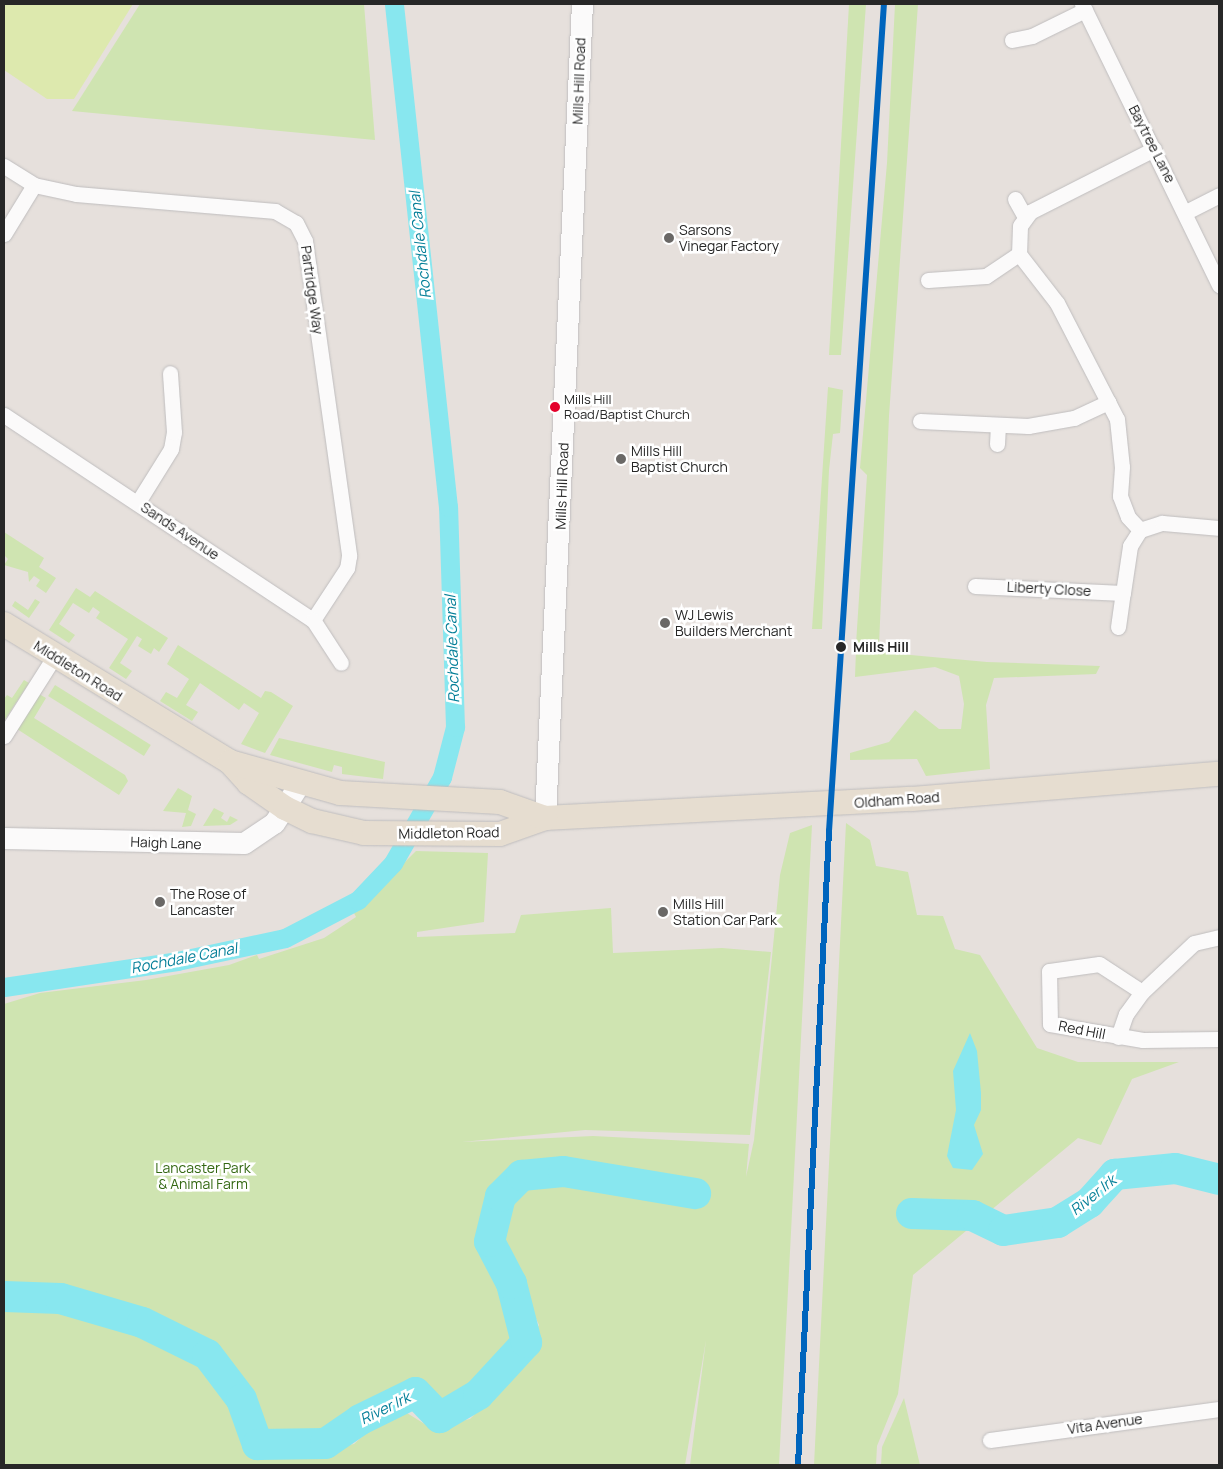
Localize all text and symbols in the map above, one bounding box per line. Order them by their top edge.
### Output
street label: Mills Hill Road [569,37,589,125]
street label: Baytree Lane [1125,102,1179,186]
water label: Rochdale Canal [405,190,435,300]
place label: Sarsons Vinegar Factory [679,222,779,254]
marker: Sarsons Vinegar Factory [663,232,675,244]
street label: Partridge Way [297,244,327,336]
place label: Mills Hill Road/Baptist Church [564,392,690,423]
marker: Mills Hill Road/Baptist Church [550,402,560,412]
street label: Mills Hill Road [552,442,572,530]
place label: Mills Hill Baptist Church [631,443,728,476]
marker: Mills Hill Baptist Church [615,453,627,465]
street label: Sands Avenue [138,499,222,563]
street label: Liberty Close [1006,578,1092,600]
water label: Rochdale Canal [441,595,463,703]
place label: WJ Lewis Builders Merchant [675,607,792,640]
marker: WJ Lewis Builders Merchant [659,617,671,629]
street label: Middleton Road [31,637,125,705]
marker: Mills Hill [833,639,849,655]
place label: Mills Hill [853,639,909,655]
street label: Oldham Road [854,789,940,811]
street label: Middleton Road [398,824,500,842]
street label: Haigh Lane [130,833,202,853]
place label: The Rose of Lancaster [170,886,246,919]
marker: The Rose of Lancaster [154,896,166,908]
place label: Mills Hill Station Car Park [673,896,777,929]
marker: Mills Hill Station Car Park [657,906,669,918]
water label: Rochdale Canal [129,939,239,977]
street label: Red Hill [1057,1017,1107,1043]
park label: Lancaster Park & Animal Farm [155,1160,251,1192]
water label: River Irk [1066,1171,1120,1219]
water label: River Irk [357,1388,413,1428]
street label: Vita Avenue [1066,1410,1144,1438]

